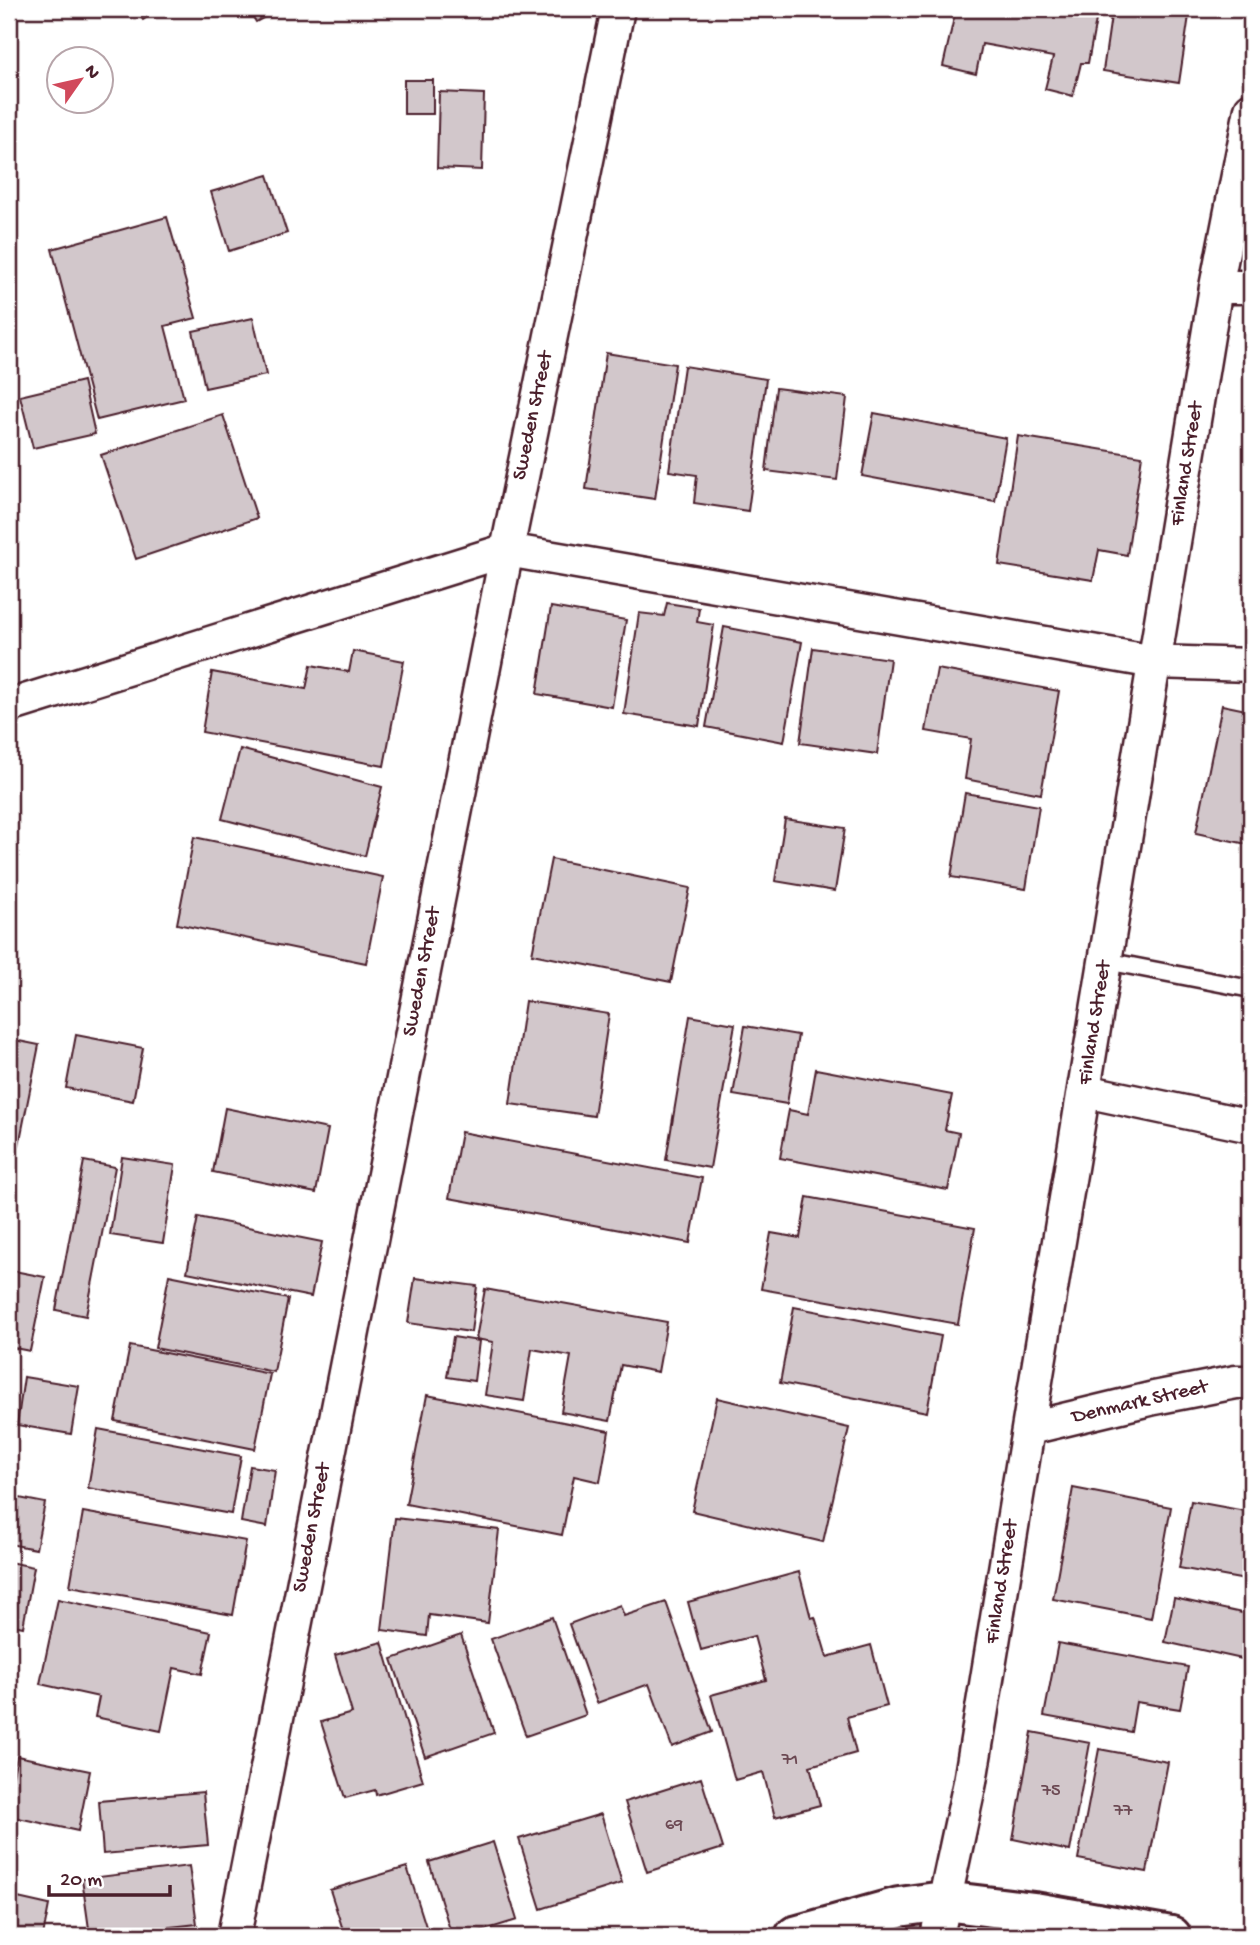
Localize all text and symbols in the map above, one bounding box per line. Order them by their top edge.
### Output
north arrow [46,46,116,116]
text: N [78,61,104,84]
street label: Sweden Street [508,347,560,483]
street label: Finland Street [1166,398,1210,529]
street label: Sweden Street [398,903,448,1039]
street label: Finland Street [1074,957,1118,1088]
street label: Denmark Street [1068,1375,1213,1431]
street label: Sweden Street [288,1459,338,1595]
street label: Finland Street [981,1516,1025,1647]
house number: 71 [781,1750,798,1771]
house number: 75 [1041,1781,1060,1802]
house number: 77 [1113,1801,1133,1822]
house number: 69 [665,1815,683,1836]
scale bar [49,1854,170,1898]
text: 20 m [60,1869,102,1894]

